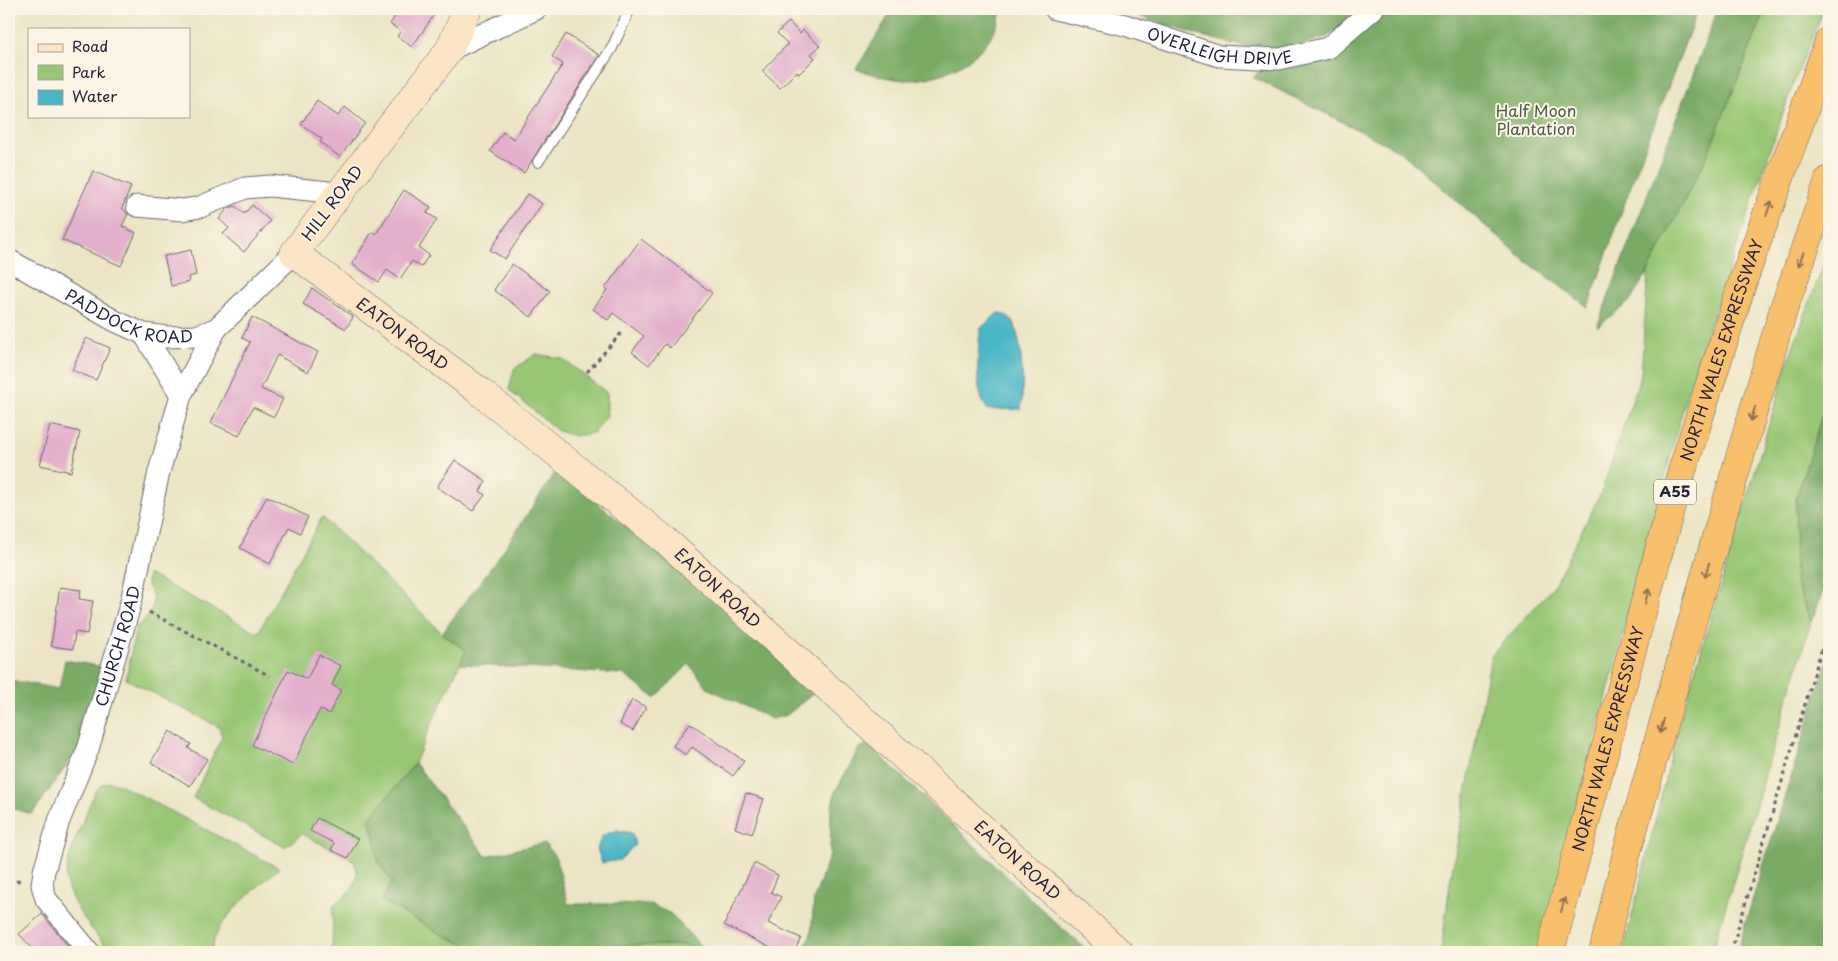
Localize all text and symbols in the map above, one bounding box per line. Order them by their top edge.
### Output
street label: OVERLEIGH DRIVE [1144,20,1295,70]
legend [28,28,190,118]
text: Road [72,34,108,57]
text: Park [72,60,106,83]
text: Water [72,84,117,107]
park label: Half Moon Plantation [1496,98,1576,140]
street label: HILL ROAD [295,159,368,245]
one-way arrow [1765,201,1774,216]
street label: NORTH WALES EXPRESSWAY [1673,235,1768,464]
one-way arrow [1796,251,1805,267]
street label: PADDOCK ROAD [61,282,193,348]
street label: EATON ROAD [352,291,454,375]
one-way arrow [1747,406,1757,422]
road number: A55 [1654,480,1696,504]
street label: EATON ROAD [670,541,767,633]
one-way arrow [1701,562,1711,578]
street label: CHURCH ROAD [88,583,145,709]
one-way arrow [1642,589,1652,605]
street label: NORTH WALES EXPRESSWAY [1565,623,1649,854]
one-way arrow [1657,718,1667,734]
street label: EATON ROAD [970,814,1067,905]
one-way arrow [1558,898,1568,914]

